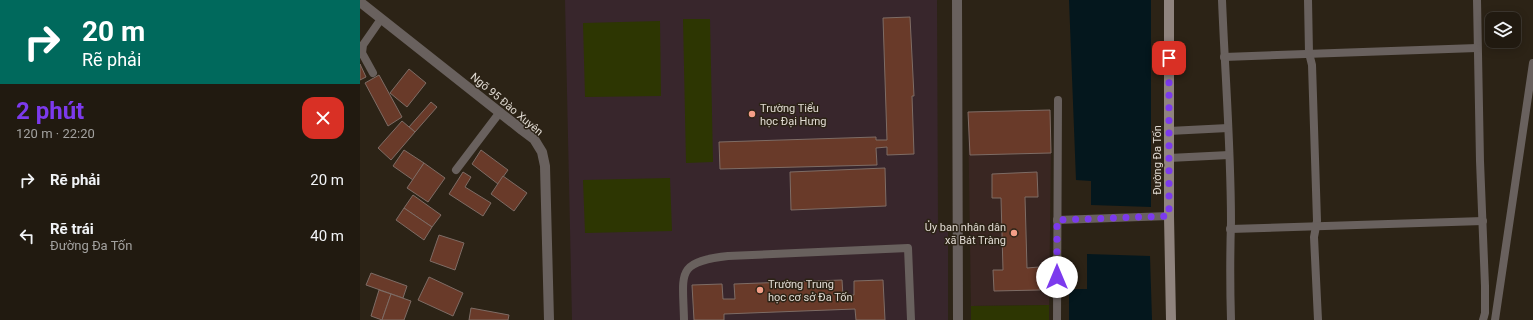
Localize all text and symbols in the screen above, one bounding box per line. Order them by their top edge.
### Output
map controls [1485,12,1521,48]
button: layers [1485,12,1521,48]
text: 20 m [82,15,145,48]
icon: right [16,16,68,68]
pin [1152,41,1186,75]
icon: arrive [1158,47,1180,69]
text: Rẽ phải [82,49,141,70]
street label: Ngõ 95 Đào Xuyên [468,70,545,138]
text: 2 phút [16,97,84,125]
button: close [302,97,344,139]
place label: Trường Tiểu học Đại Hưng [760,102,827,128]
marker: Trường Tiểu học Đại Hưng [747,109,757,119]
street label: Đường Đa Tốn [1151,125,1164,195]
text: 120 m · 22:20 [16,126,95,141]
icon: right [16,169,38,191]
text: Rẽ phải [50,171,100,189]
text: 20 m [310,171,344,189]
text: Rẽ trái [50,220,94,238]
place label: Ủy ban nhân dân xã Bát Tràng [925,220,1006,247]
icon: left [16,225,38,247]
text: 40 m [310,227,344,245]
marker: Ủy ban nhân dân xã Bát Tràng [1009,228,1019,238]
text: Đường Đa Tốn [50,238,132,253]
position arrow [1036,256,1078,298]
place label: Trường Trung học cơ sở Đa Tốn [768,278,853,304]
marker: Trường Trung học cơ sở Đa Tốn [755,285,765,295]

